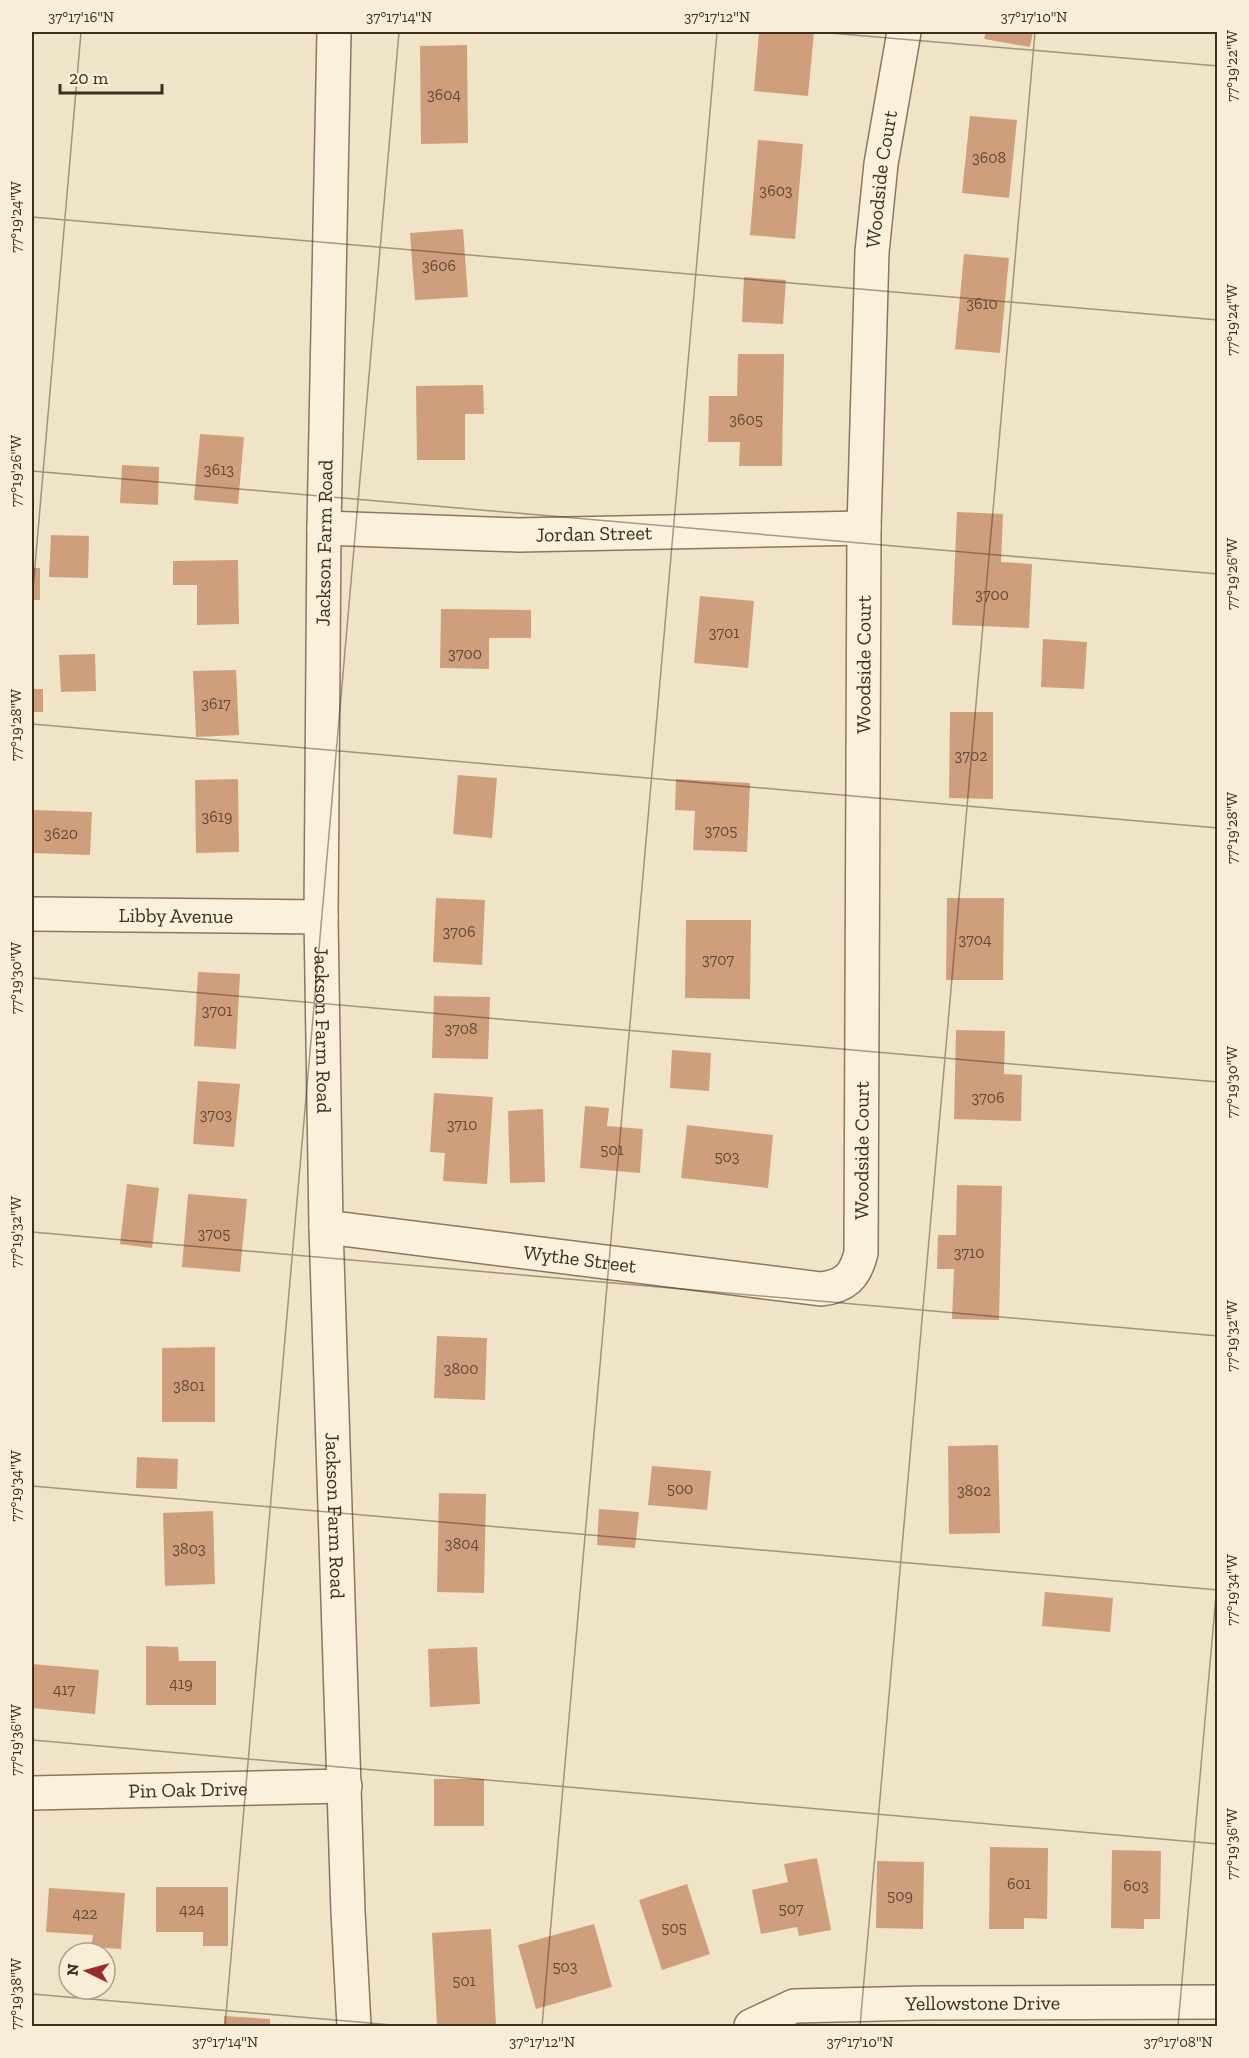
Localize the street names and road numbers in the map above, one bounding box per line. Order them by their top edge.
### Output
street label: Woodside Court [860,108,902,249]
street label: Jackson Farm Road [311,459,337,627]
street label: Jordan Street [535,520,653,547]
street label: Woodside Court [851,594,876,734]
street label: Libby Avenue [119,903,233,928]
street label: Jackson Farm Road [309,946,336,1113]
street label: Woodside Court [849,1080,874,1220]
street label: Wythe Street [522,1240,638,1278]
street label: Jackson Farm Road [321,1432,350,1599]
street label: Pin Oak Drive [128,1776,248,1803]
street label: Yellowstone Drive [904,1991,1060,2015]

